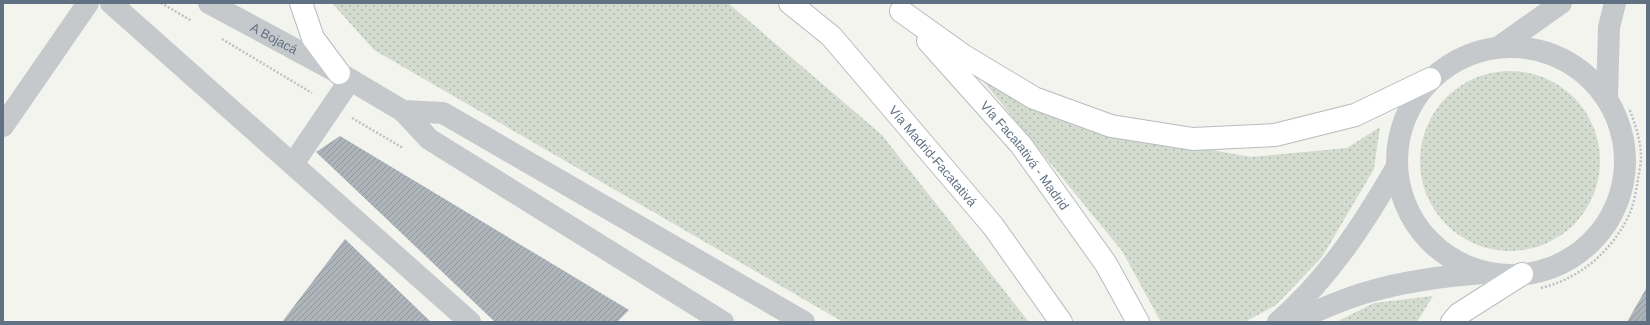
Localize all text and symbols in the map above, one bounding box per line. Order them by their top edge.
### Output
street label: A Bojacá [248,20,301,58]
street label: Vía Facatativá - Madrid [977,98,1072,213]
street label: Vía Madrid-Facatativá [886,103,980,210]

